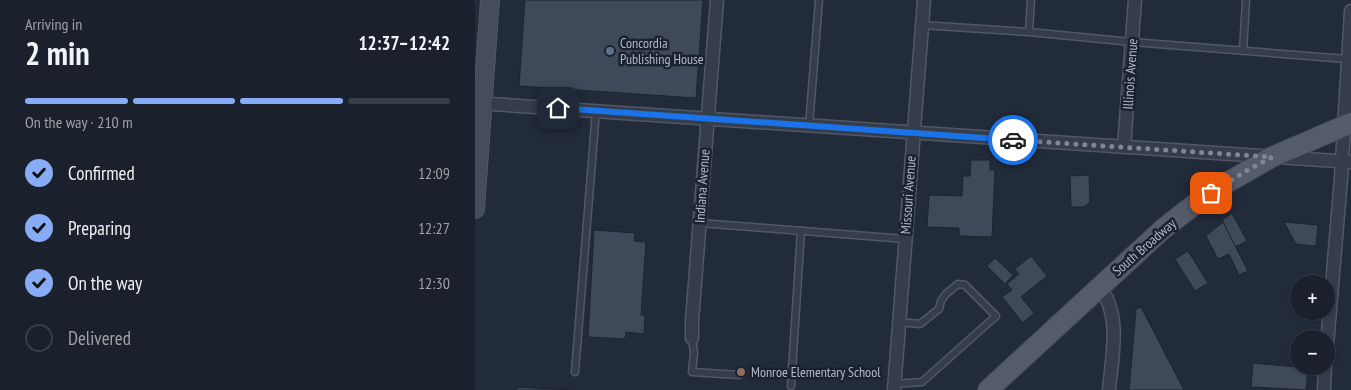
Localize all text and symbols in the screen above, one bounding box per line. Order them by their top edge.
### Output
text: Arriving in [25,14,82,34]
text: 12:37–12:42 [358,31,450,55]
text: 2 min [25,32,90,74]
place label: Concordia Publishing House [620,34,704,68]
street label: Illinois Avenue [1119,38,1141,110]
marker: Concordia Publishing House [604,45,616,57]
pin [537,87,579,129]
icon: home [544,94,572,122]
text: On the way · 210 m [25,112,133,132]
courier [988,115,1038,165]
icon: car [999,126,1027,154]
street label: Indiana Avenue [690,148,714,223]
street label: Missouri Avenue [896,155,920,235]
icon: check [25,159,53,187]
text: Confirmed [68,161,135,185]
text: 12:09 [418,163,450,183]
pin [1190,172,1232,214]
icon: bag [1197,179,1225,207]
icon: check [25,214,53,242]
street label: South Broadway [1109,214,1180,279]
text: Preparing [68,216,131,240]
text: 12:27 [418,218,450,238]
icon: check [25,269,53,297]
text: On the way [68,271,142,295]
text: 12:30 [418,273,450,293]
map controls [1290,275,1335,375]
button: + [1290,275,1335,320]
text: Delivered [68,326,131,350]
button: − [1290,330,1335,375]
place label: Monroe Elementary School [751,363,881,381]
marker: Monroe Elementary School [735,366,747,378]

